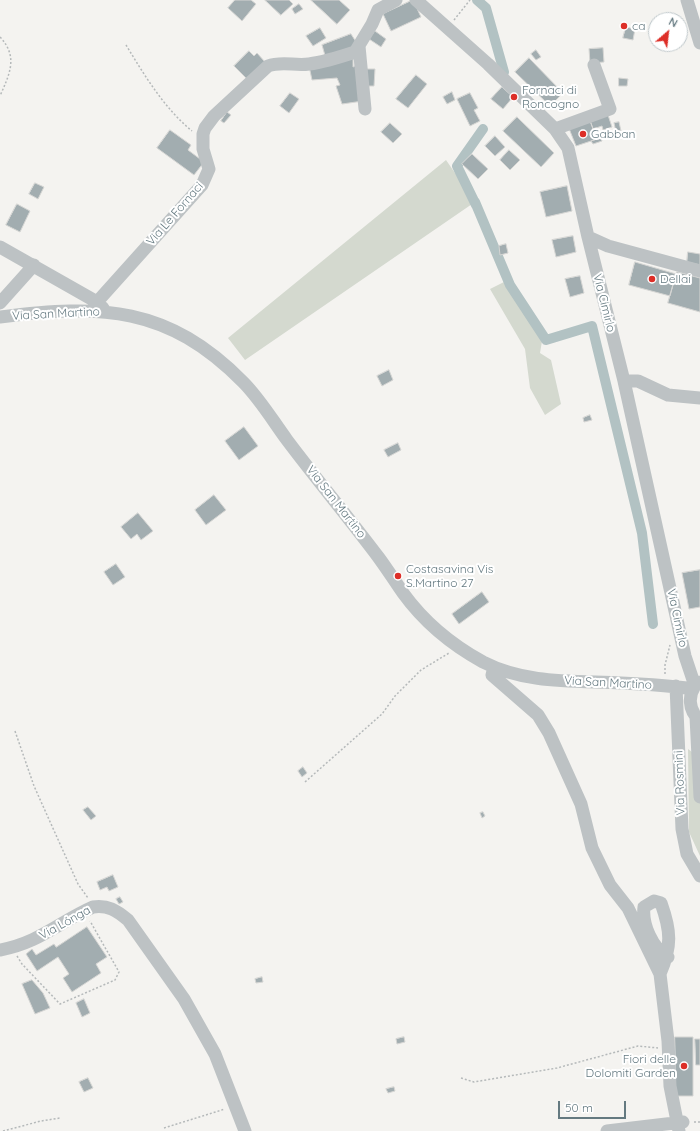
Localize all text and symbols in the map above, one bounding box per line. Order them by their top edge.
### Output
north arrow [648,12,688,52]
text: N [666,14,680,30]
place label: ca [632,19,645,33]
marker: ca [619,21,629,31]
place label: Fornaci di Roncogno [522,83,579,111]
marker: Fornaci di Roncogno [509,92,519,102]
place label: Gabban [591,127,636,141]
marker: Gabban [578,129,588,139]
street label: Via Le Fornaci [144,179,206,249]
street label: Via Cimirlo [590,272,618,334]
place label: Dellai [660,272,691,286]
marker: Dellai [647,274,657,284]
street label: Via San Martino [12,305,100,323]
street label: Via San Martino [303,463,369,541]
place label: Costasavina Vis S.Martino 27 [406,562,493,590]
marker: Costasavina Vis S.Martino 27 [393,571,403,581]
street label: Via Cimirlo [664,587,690,649]
street label: Via San Martino [564,674,652,692]
street label: Via Rosmini [672,750,688,816]
street label: Via Lónga [37,903,93,943]
place label: Fiori delle Dolomiti Garden [586,1052,676,1080]
marker: Fiori delle Dolomiti Garden [679,1061,689,1071]
scale bar [560,1093,628,1119]
text: 50 m [565,1100,593,1115]

